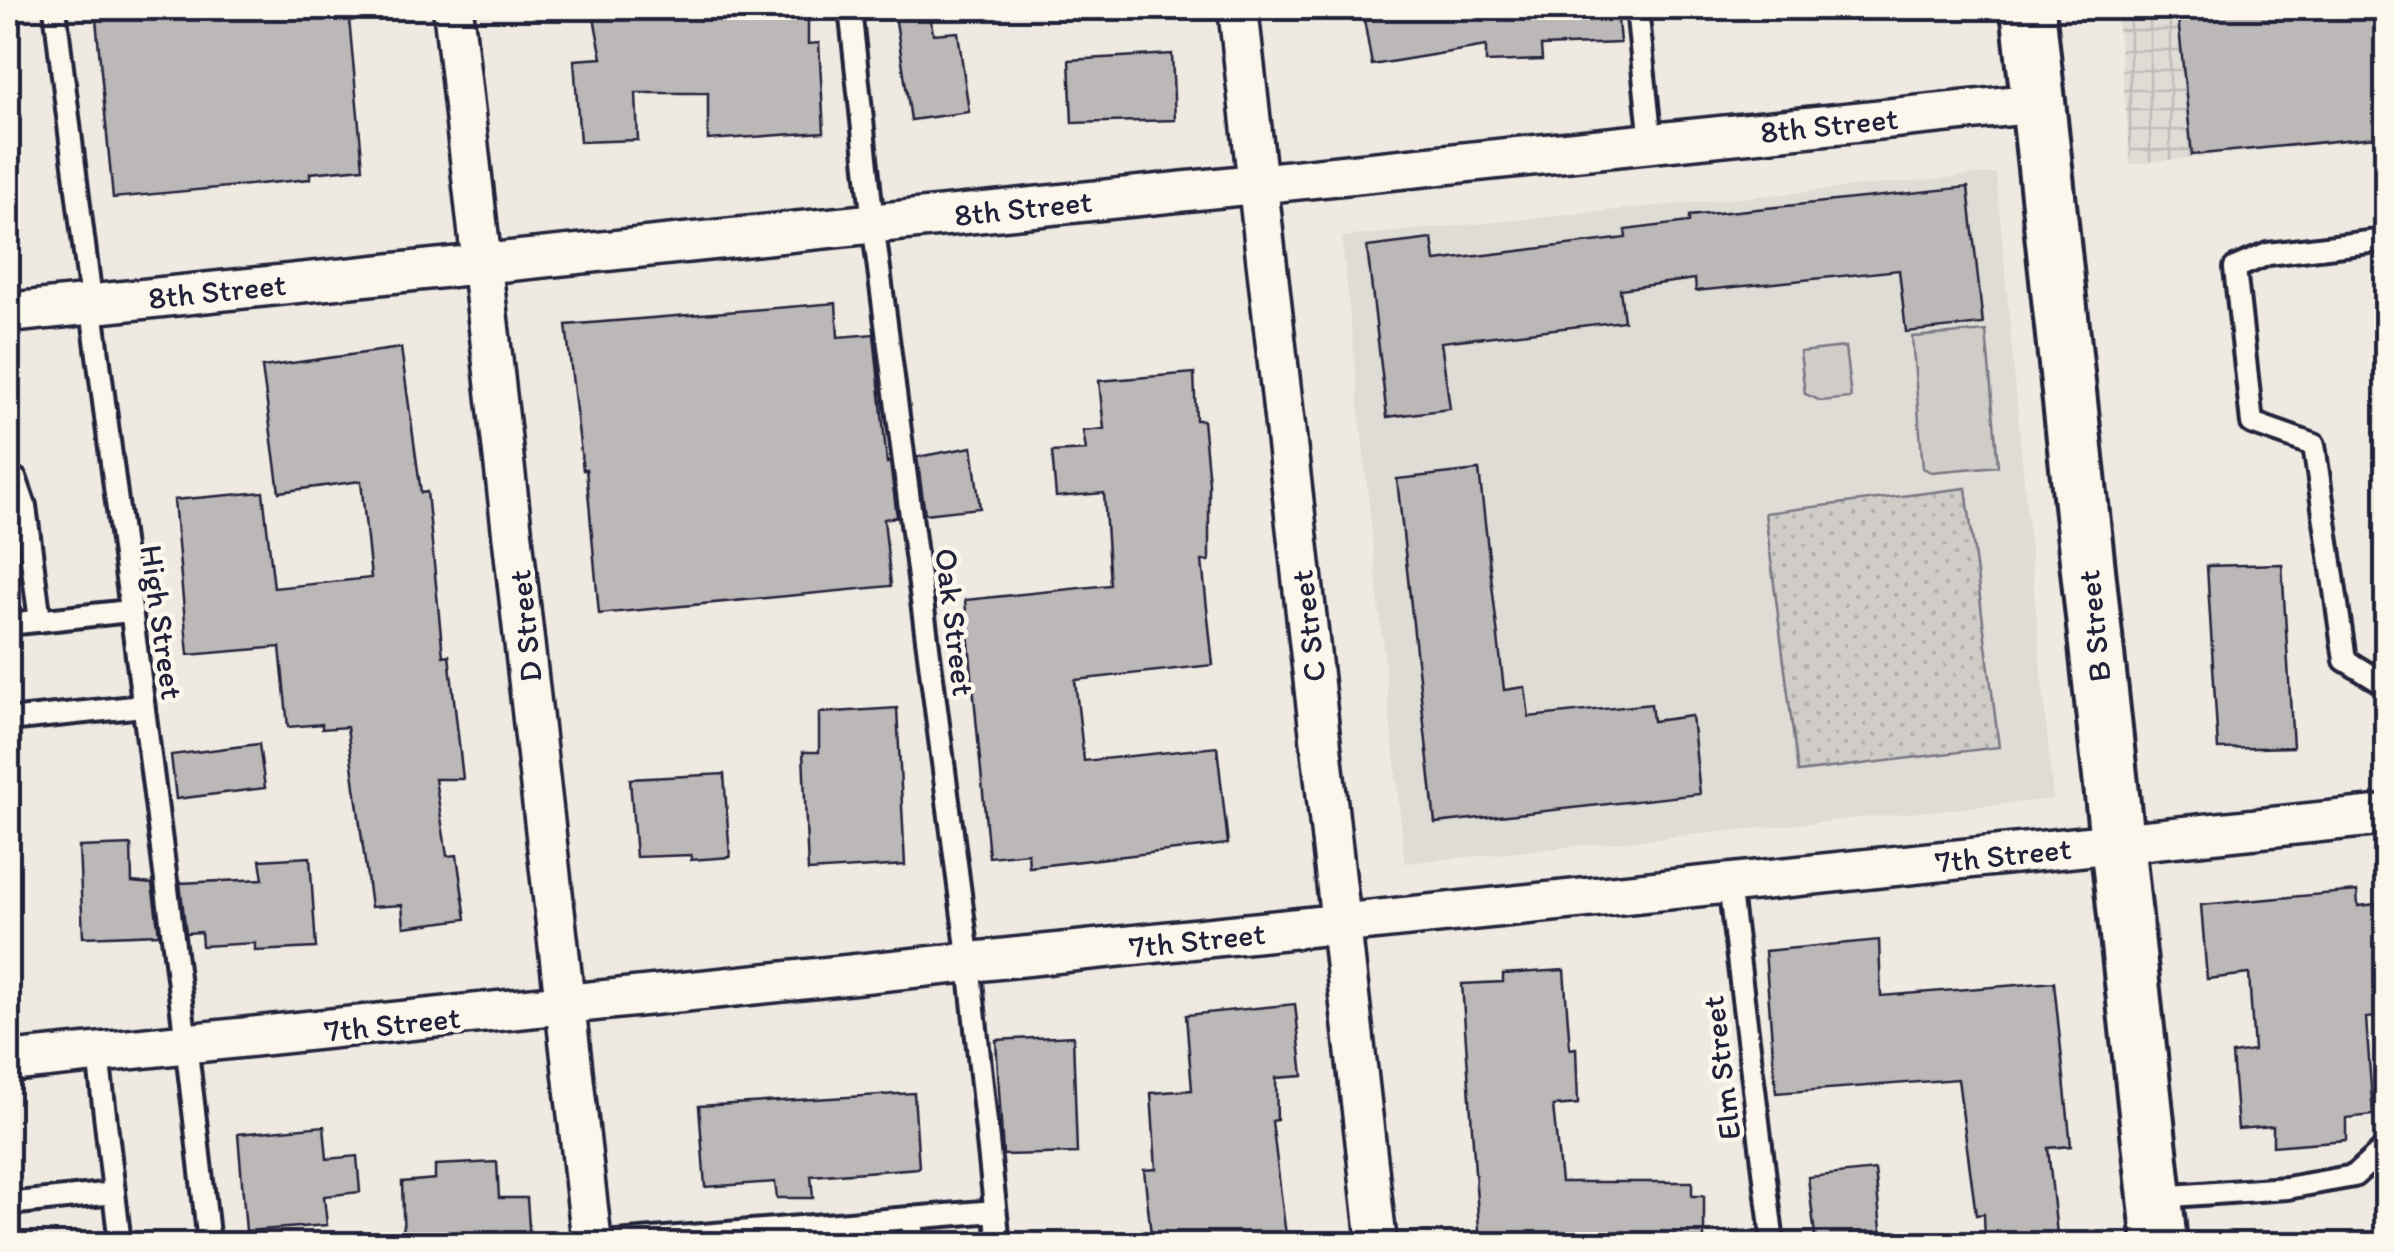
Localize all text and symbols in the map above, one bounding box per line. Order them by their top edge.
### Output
street label: 8th Street [1758,99,1900,151]
street label: 8th Street [952,182,1094,234]
street label: 8th Street [146,265,288,317]
street label: High Street [132,542,192,702]
street label: Oak Street [927,546,983,698]
street label: D Street [500,568,550,684]
street label: C Street [1282,568,1334,684]
street label: B Street [2069,568,2119,684]
street label: 7th Street [1933,829,2073,881]
street label: 7th Street [1127,914,1267,966]
street label: Elm Street [1693,994,1749,1142]
street label: 7th Street [322,998,462,1050]

